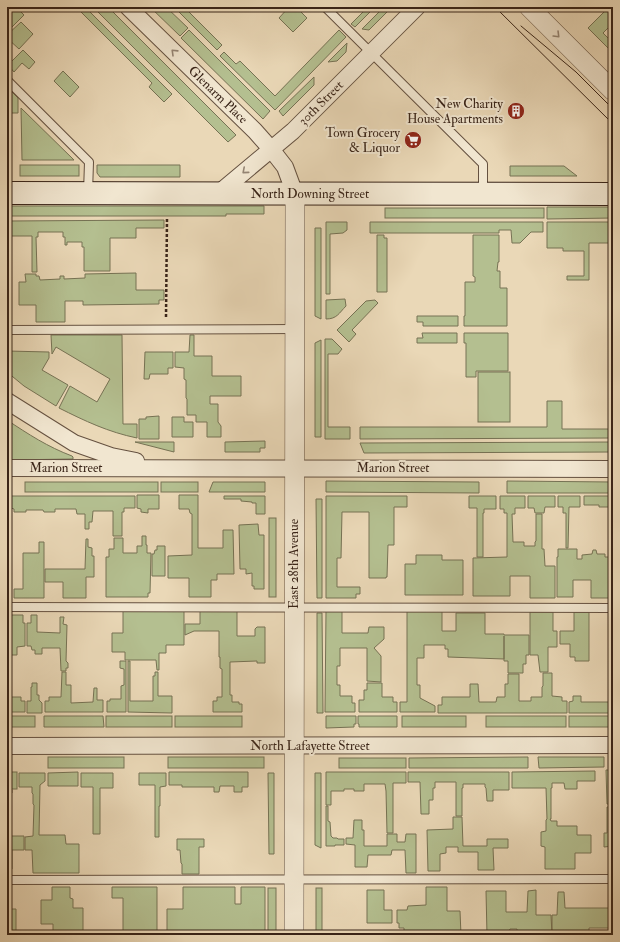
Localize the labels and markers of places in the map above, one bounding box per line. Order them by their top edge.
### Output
place label: New Charity House Apartments [407,96,504,128]
building icon: New Charity House Apartments [506,101,526,121]
place label: Town Grocery & Liquor [325,125,400,156]
supermarket icon: Town Grocery & Liquor [403,130,423,150]

